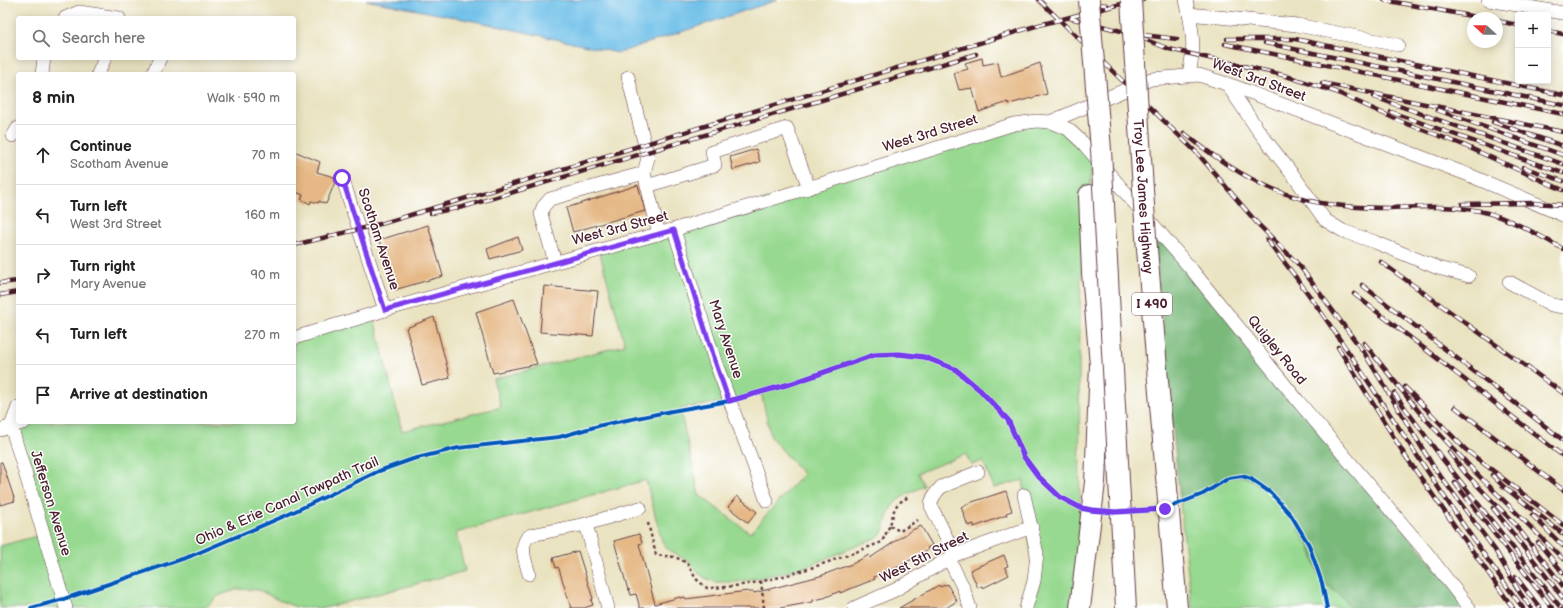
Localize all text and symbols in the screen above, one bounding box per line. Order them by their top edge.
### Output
north arrow [1467,12,1503,48]
map controls [1515,12,1551,84]
button: + [1515,12,1551,48]
search box [16,16,296,60]
icon: search [30,27,52,49]
text: Search here [62,29,145,48]
button: − [1515,48,1551,84]
street label: West 3rd Street [1210,55,1309,105]
text: 8 min [32,88,75,108]
text: Walk · 590 m [207,90,280,106]
street label: West 3rd Street [880,110,980,156]
street label: Troy Lee James Highway [1130,119,1158,275]
text: Continue [70,137,132,156]
icon: ahead [32,144,54,166]
text: 70 m [252,147,280,163]
text: Scotham Avenue [70,156,168,172]
route start [333,169,351,187]
street label: Scotham Avenue [355,186,403,292]
text: Turn left [70,197,127,216]
icon: left [32,204,54,226]
text: 160 m [245,207,280,223]
street label: West 3rd Street [570,207,671,249]
text: West 3rd Street [70,216,162,232]
text: Turn right [70,257,135,276]
icon: right [32,264,54,286]
text: 90 m [251,267,280,283]
text: Mary Avenue [70,276,146,292]
road number: I 490 [1132,293,1172,315]
street label: Mary Avenue [705,297,747,381]
street label: Quigley Road [1244,312,1310,388]
icon: left [32,324,54,346]
text: Turn left [70,325,127,344]
text: 270 m [244,327,280,343]
icon: arrive [32,384,54,406]
text: Arrive at destination [70,385,208,404]
street label: Jefferson Avenue [27,448,75,558]
street label: Ohio & Erie Canal Towpath Trail [193,453,381,549]
route end [1156,500,1174,518]
street label: West 5th Street [877,527,972,587]

